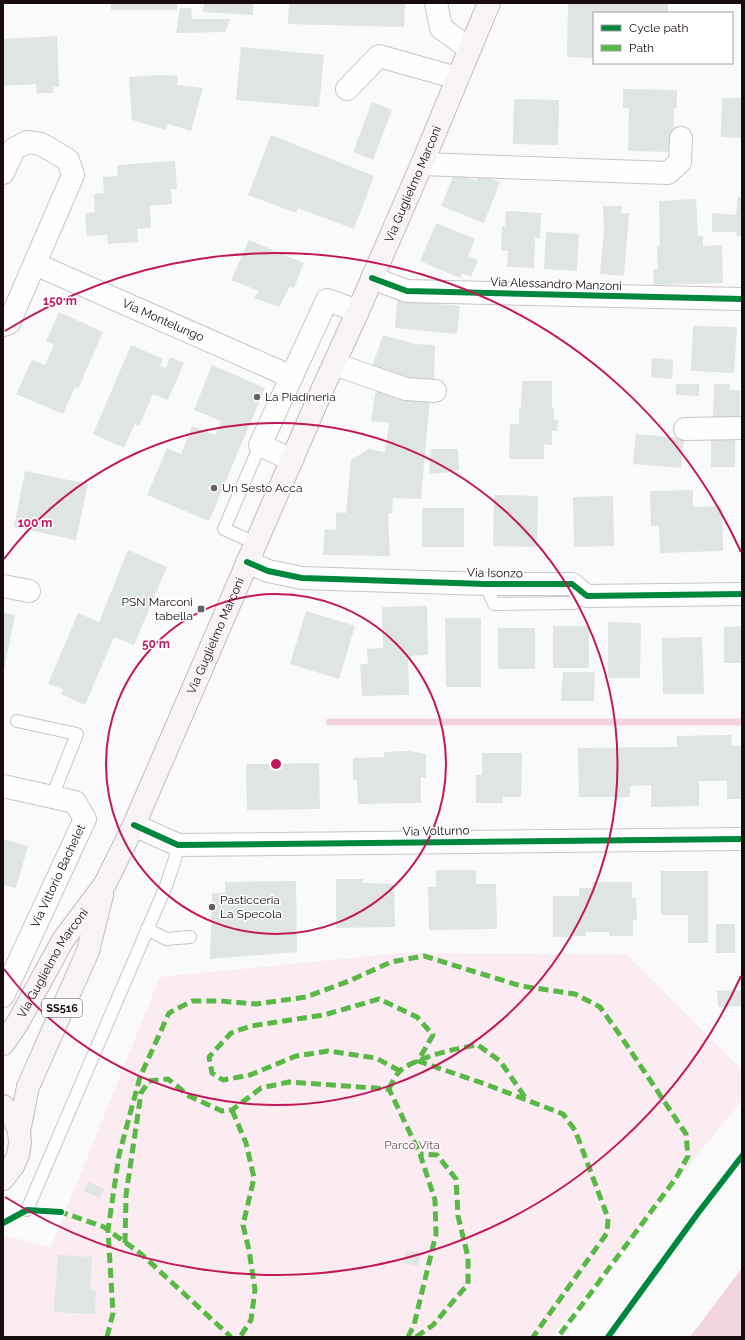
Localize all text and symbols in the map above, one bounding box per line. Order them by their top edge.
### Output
legend [593,12,733,64]
text: Cycle path [629,21,688,35]
text: Path [629,41,654,55]
street label: Via Guglielmo Marconi [382,124,444,244]
street label: Via Alessandro Manzoni [490,275,622,293]
text: 150 m [43,294,77,308]
street label: Via Montelungo [120,296,206,344]
place label: La Piadineria [265,390,336,404]
marker: La Piadineria [252,392,262,402]
place label: Un Sesto Acca [222,481,303,495]
marker: Un Sesto Acca [209,483,219,493]
text: 100 m [18,516,52,530]
street label: Via Isonzo [467,566,523,580]
street label: Via Guglielmo Marconi [184,576,247,696]
place label: PSN Marconi tabella [122,595,193,623]
marker: PSN Marconi tabella [196,604,206,614]
text: 50 m [142,637,170,651]
centre of rings [269,757,283,771]
street label: Via Vittorio Bachelet [28,822,88,930]
street label: Via Volturno [402,823,470,839]
place label: Pasticceria La Specola [220,893,282,921]
marker: Pasticceria La Specola [207,902,217,912]
street label: Via Guglielmo Marconi [15,906,91,1020]
road number: SS516 [42,999,82,1017]
park label: Parco Vita [384,1138,440,1152]

